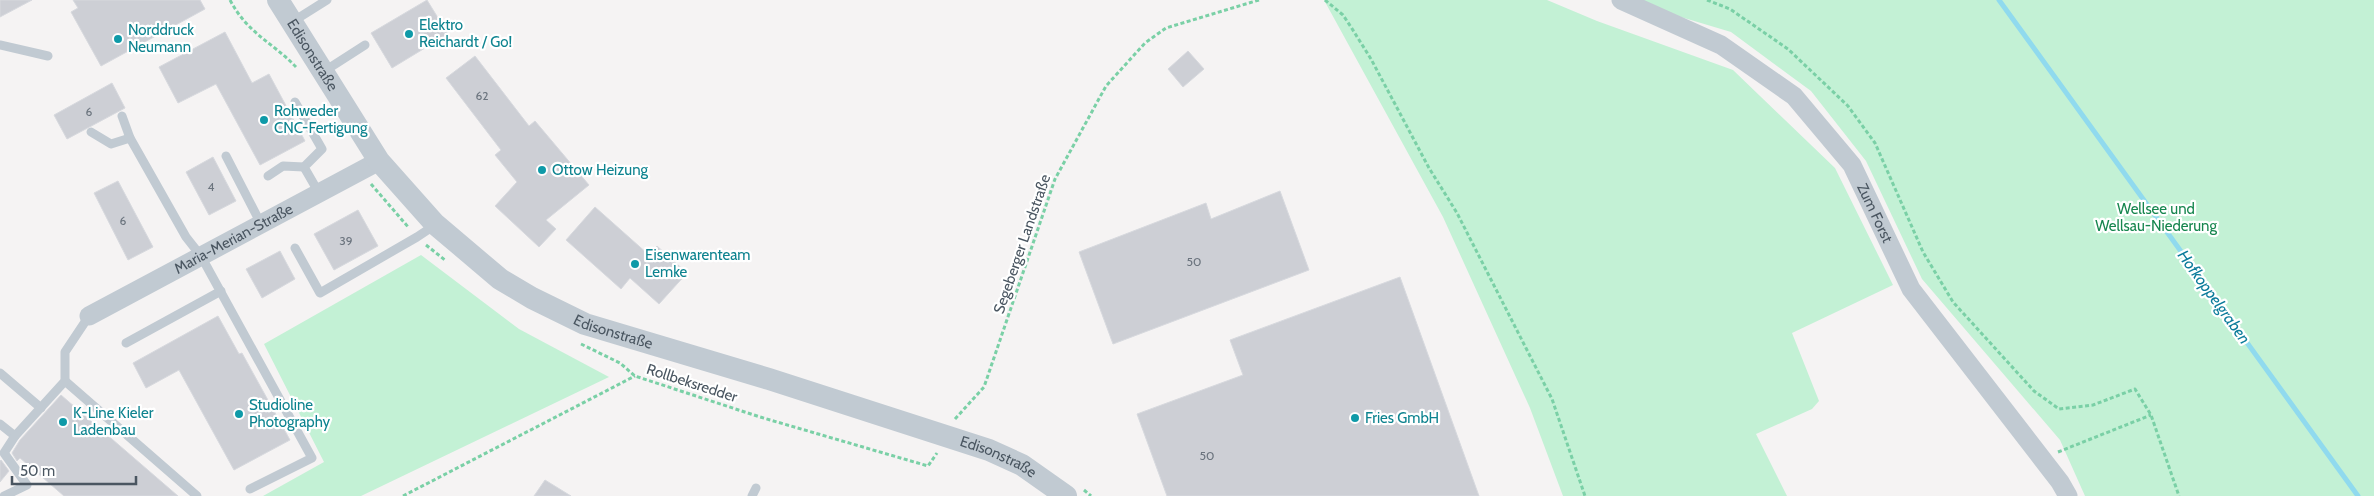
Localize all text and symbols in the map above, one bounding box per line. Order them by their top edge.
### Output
street label: Edisonstraße [283,16,342,95]
place label: Elektro Reichardt / Go! [419,16,512,51]
place label: Norddruck Neumann [128,21,194,56]
marker: Elektro Reichardt / Go! [403,28,415,40]
marker: Norddruck Neumann [112,33,124,45]
house number: 62 [475,88,489,103]
place label: Rohweder CNC-Fertigung [274,102,368,137]
house number: 6 [86,104,93,119]
marker: Rohweder CNC-Fertigung [258,114,270,126]
place label: Ottow Heizung [552,161,649,179]
marker: Ottow Heizung [536,164,548,176]
street label: Segeberger Landstraße [990,172,1054,316]
house number: 4 [208,179,215,194]
street label: Zum Forst [1853,180,1897,246]
street label: Maria-Merian-Straße [171,200,296,278]
park label: Wellsee und Wellsau-Niederung [2095,200,2217,235]
house number: 6 [120,213,127,228]
house number: 39 [339,233,353,248]
place label: Eisenwarenteam Lemke [645,246,751,281]
water label: Hofkoppelgraben [2174,246,2254,348]
house number: 50 [1187,254,1201,269]
marker: Eisenwarenteam Lemke [629,258,641,270]
street label: Edisonstraße [571,311,655,353]
street label: Rollbeksredder [644,360,740,406]
place label: Studioline Photography [249,396,331,431]
place label: K-Line Kieler Ladenbau [73,404,154,439]
marker: Studioline Photography [233,408,245,420]
place label: Fries GmbH [1365,409,1439,427]
marker: Fries GmbH [1349,412,1361,424]
marker: K-Line Kieler Ladenbau [57,416,69,428]
street label: Edisonstraße [958,432,1040,482]
house number: 50 [1200,448,1214,463]
scale bar [12,454,136,486]
text: 50 m [20,462,55,480]

